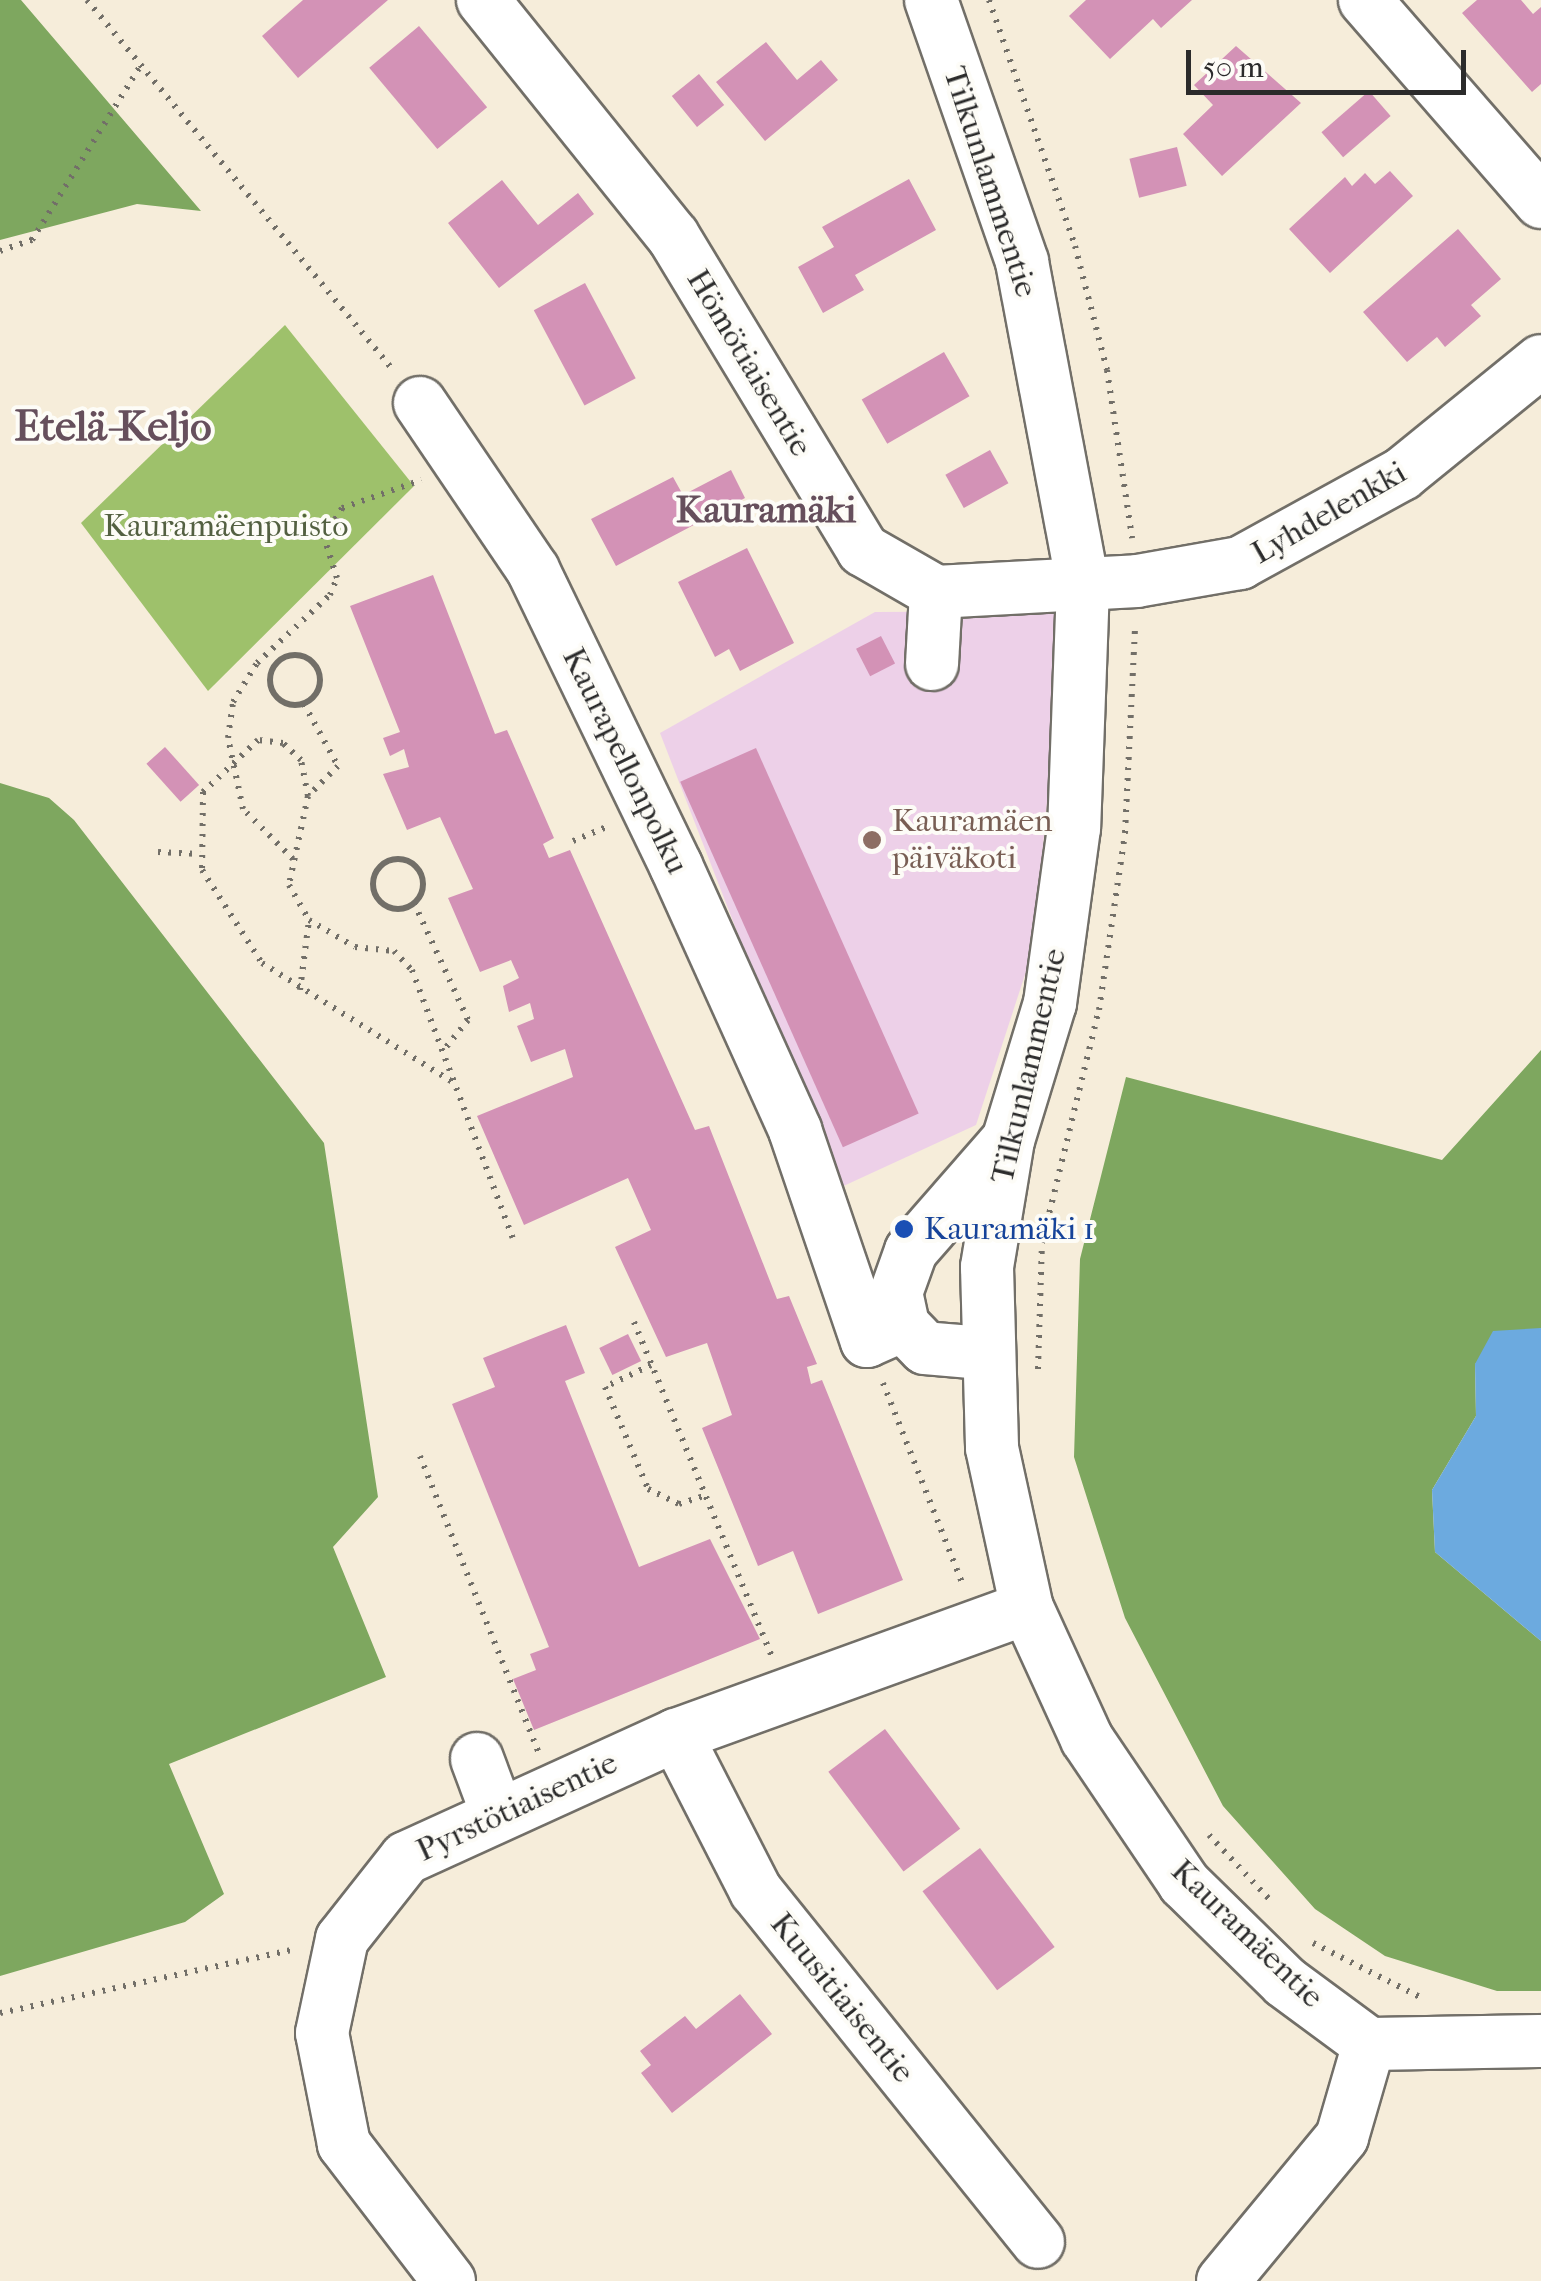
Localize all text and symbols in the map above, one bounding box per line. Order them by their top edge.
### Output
scale bar [1191,30,1471,92]
text: 50 m [1203,50,1264,85]
street label: Tilkunlammentie [935,62,1045,302]
street label: Hömötiaisentie [678,263,820,463]
district label: Etelä-Keljo [15,402,211,452]
street label: Lyhdelenkki [1245,453,1413,573]
district label: Kauramäki [676,487,856,533]
park label: Kauramäenpuisto [104,507,348,545]
street label: Kaurapellonpolku [554,642,696,880]
place label: Kauramäen päiväkoti [892,803,1053,878]
marker: Kauramäen päiväkoti [861,829,883,851]
street label: Tilkunlammentie [983,945,1075,1187]
place label: Kauramäki 1 [924,1210,1094,1248]
marker: Kauramäki 1 [893,1218,915,1240]
street label: Pyrstötiaisentie [411,1744,623,1870]
street label: Kauramäentie [1163,1852,1331,2016]
street label: Kuusitiaisentie [762,1905,922,2091]

